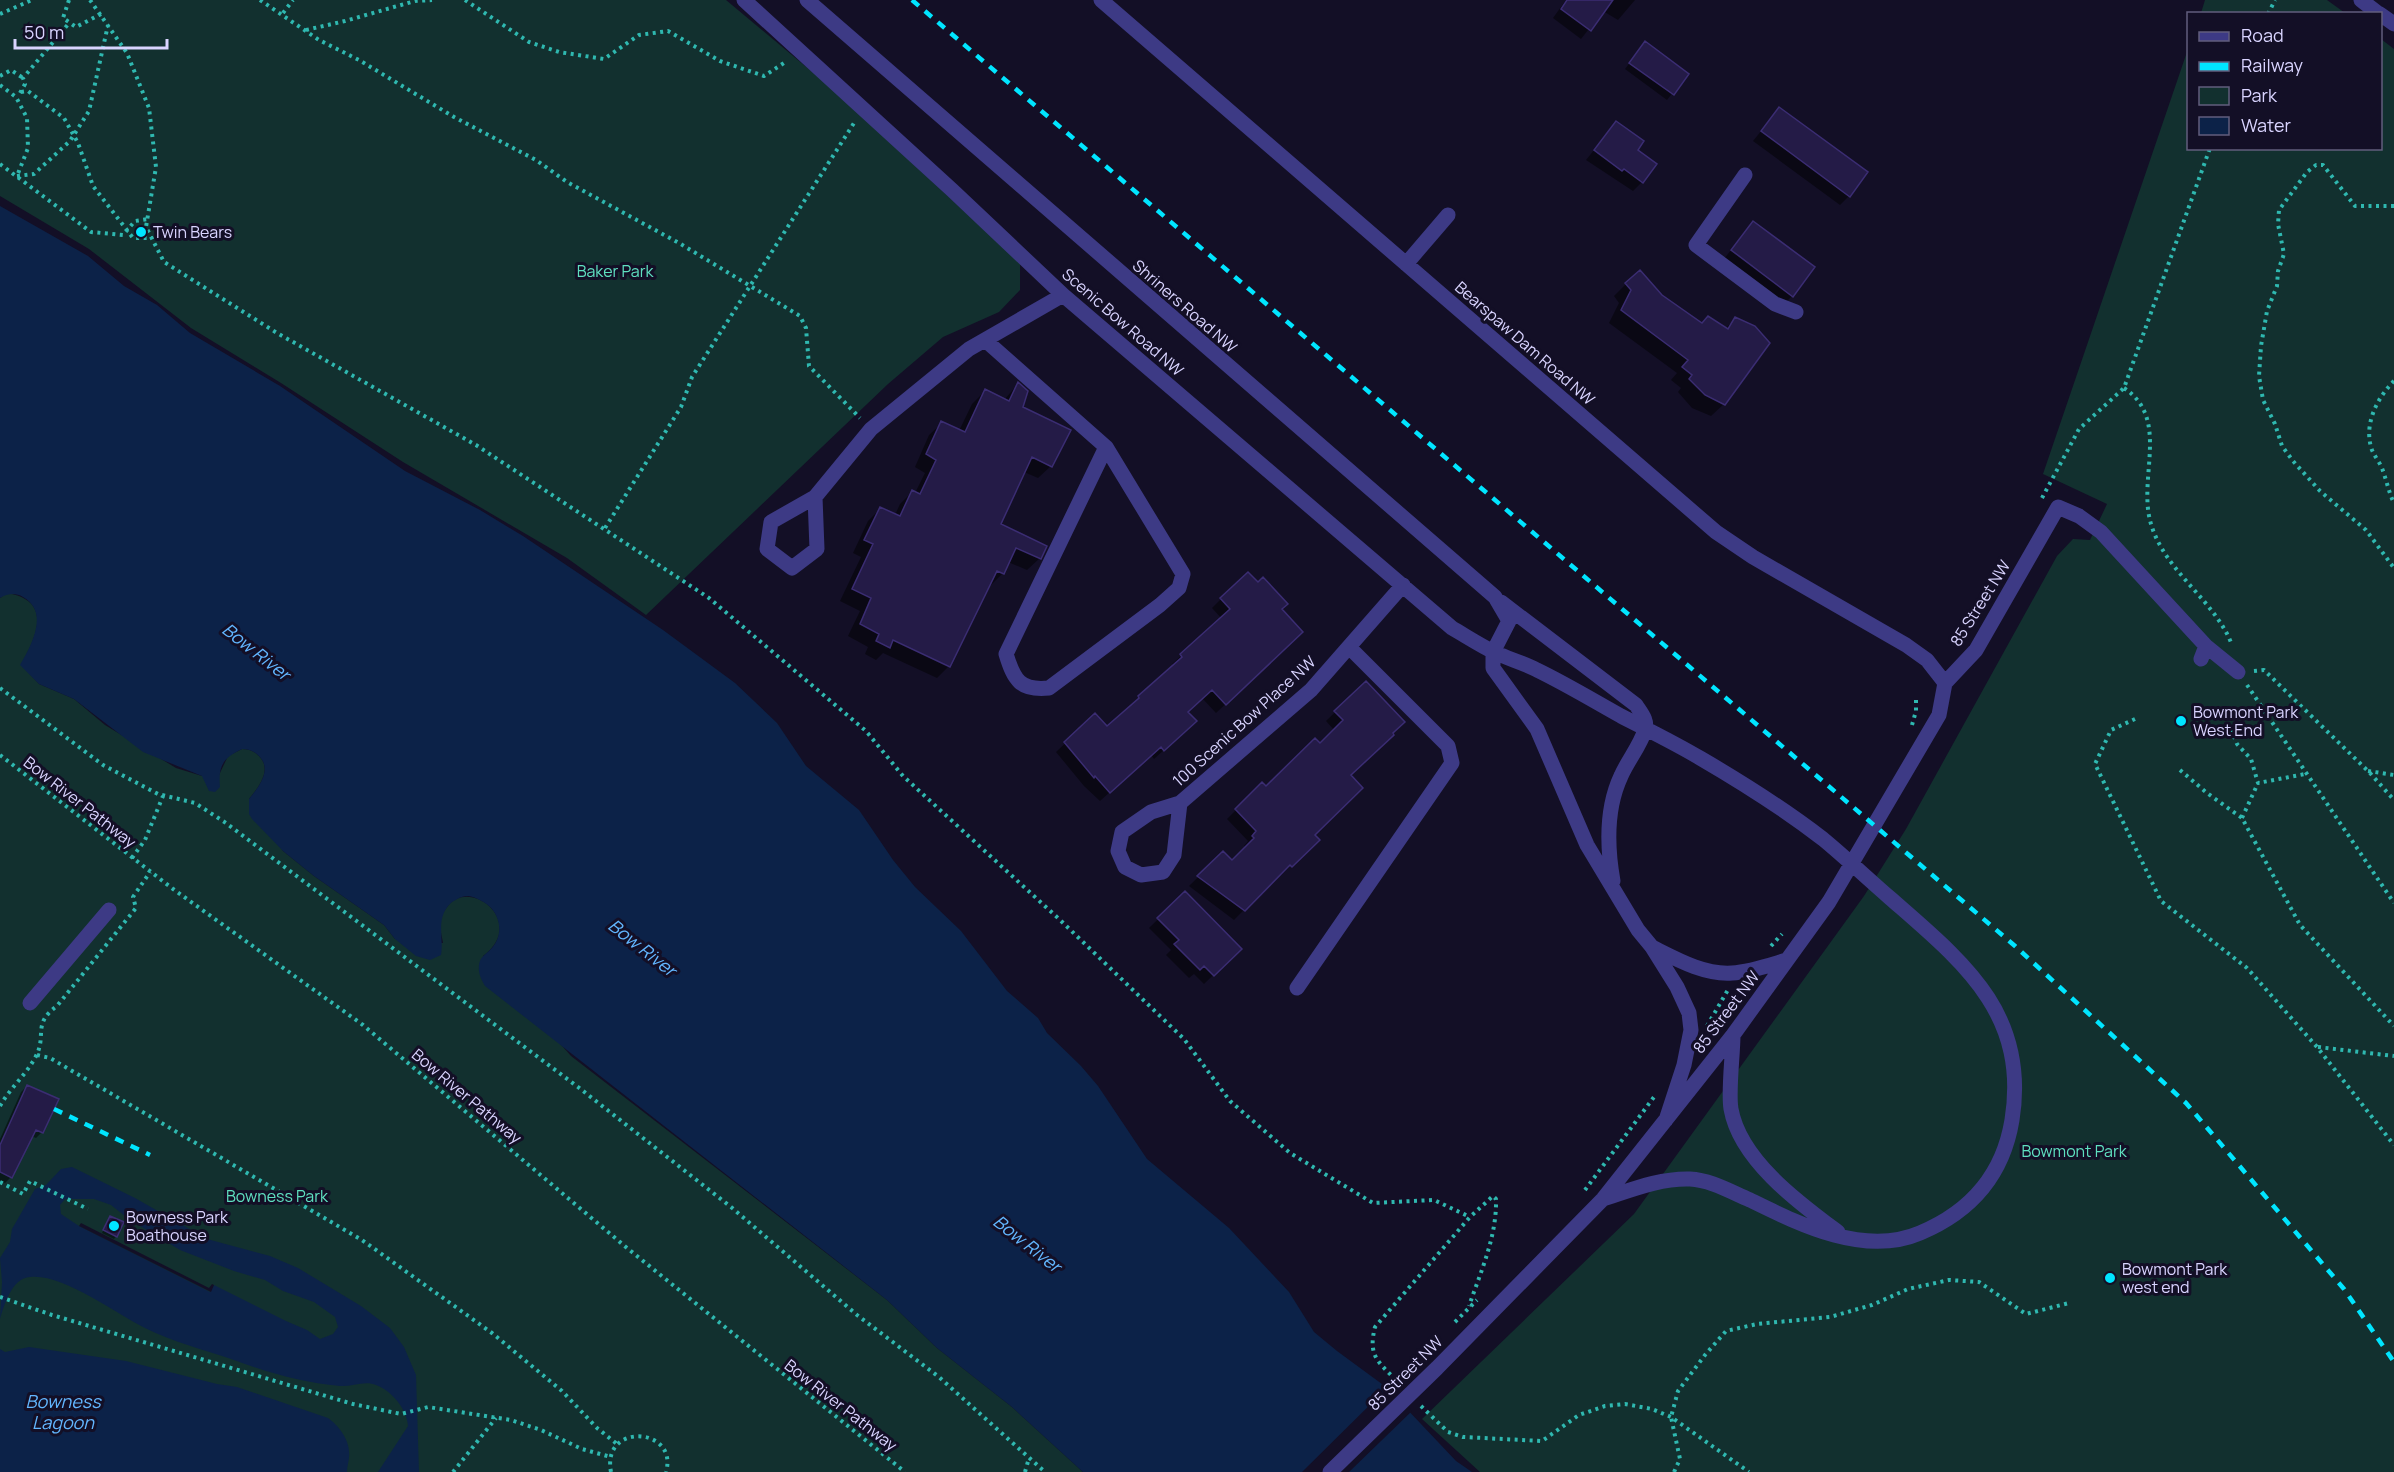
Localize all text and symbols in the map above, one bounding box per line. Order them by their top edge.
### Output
scale bar [15,12,166,50]
legend [2187,12,2382,150]
text: 50 m [24,20,64,44]
text: Road [2241,23,2284,47]
text: Railway [2241,53,2303,77]
text: Park [2241,83,2278,107]
text: Water [2241,113,2291,137]
place label: Twin Bears [153,221,232,243]
marker: Twin Bears [134,225,148,239]
street label: Shriners Road NW [1128,254,1242,358]
park label: Baker Park [577,260,654,282]
street label: Scenic Bow Road NW [1058,263,1188,381]
street label: Bearspaw Dam Road NW [1450,276,1600,410]
street label: 85 Street NW [1945,556,2015,650]
water label: Bow River [218,617,298,687]
street label: 100 Scenic Bow Place NW [1168,651,1320,791]
place label: Bowmont Park West End [2193,701,2299,741]
marker: Bowmont Park West End [2174,714,2188,728]
street label: Bow River Pathway [19,751,141,853]
water label: Bow River [604,913,684,983]
street label: 85 Street NW [1688,966,1764,1058]
street label: Bow River Pathway [407,1044,527,1149]
park label: Bowmont Park [2021,1140,2128,1162]
park label: Bowness Park [226,1185,329,1207]
place label: Bowness Park Boathouse [126,1206,229,1246]
water label: Bow River [989,1209,1069,1279]
marker: Bowness Park Boathouse [107,1219,121,1233]
place label: Bowmont Park west end [2122,1258,2228,1298]
marker: Bowmont Park west end [2103,1271,2117,1285]
street label: 85 Street NW [1363,1331,1447,1415]
street label: Bow River Pathway [780,1354,902,1456]
water label: Bowness Lagoon [25,1389,102,1434]

